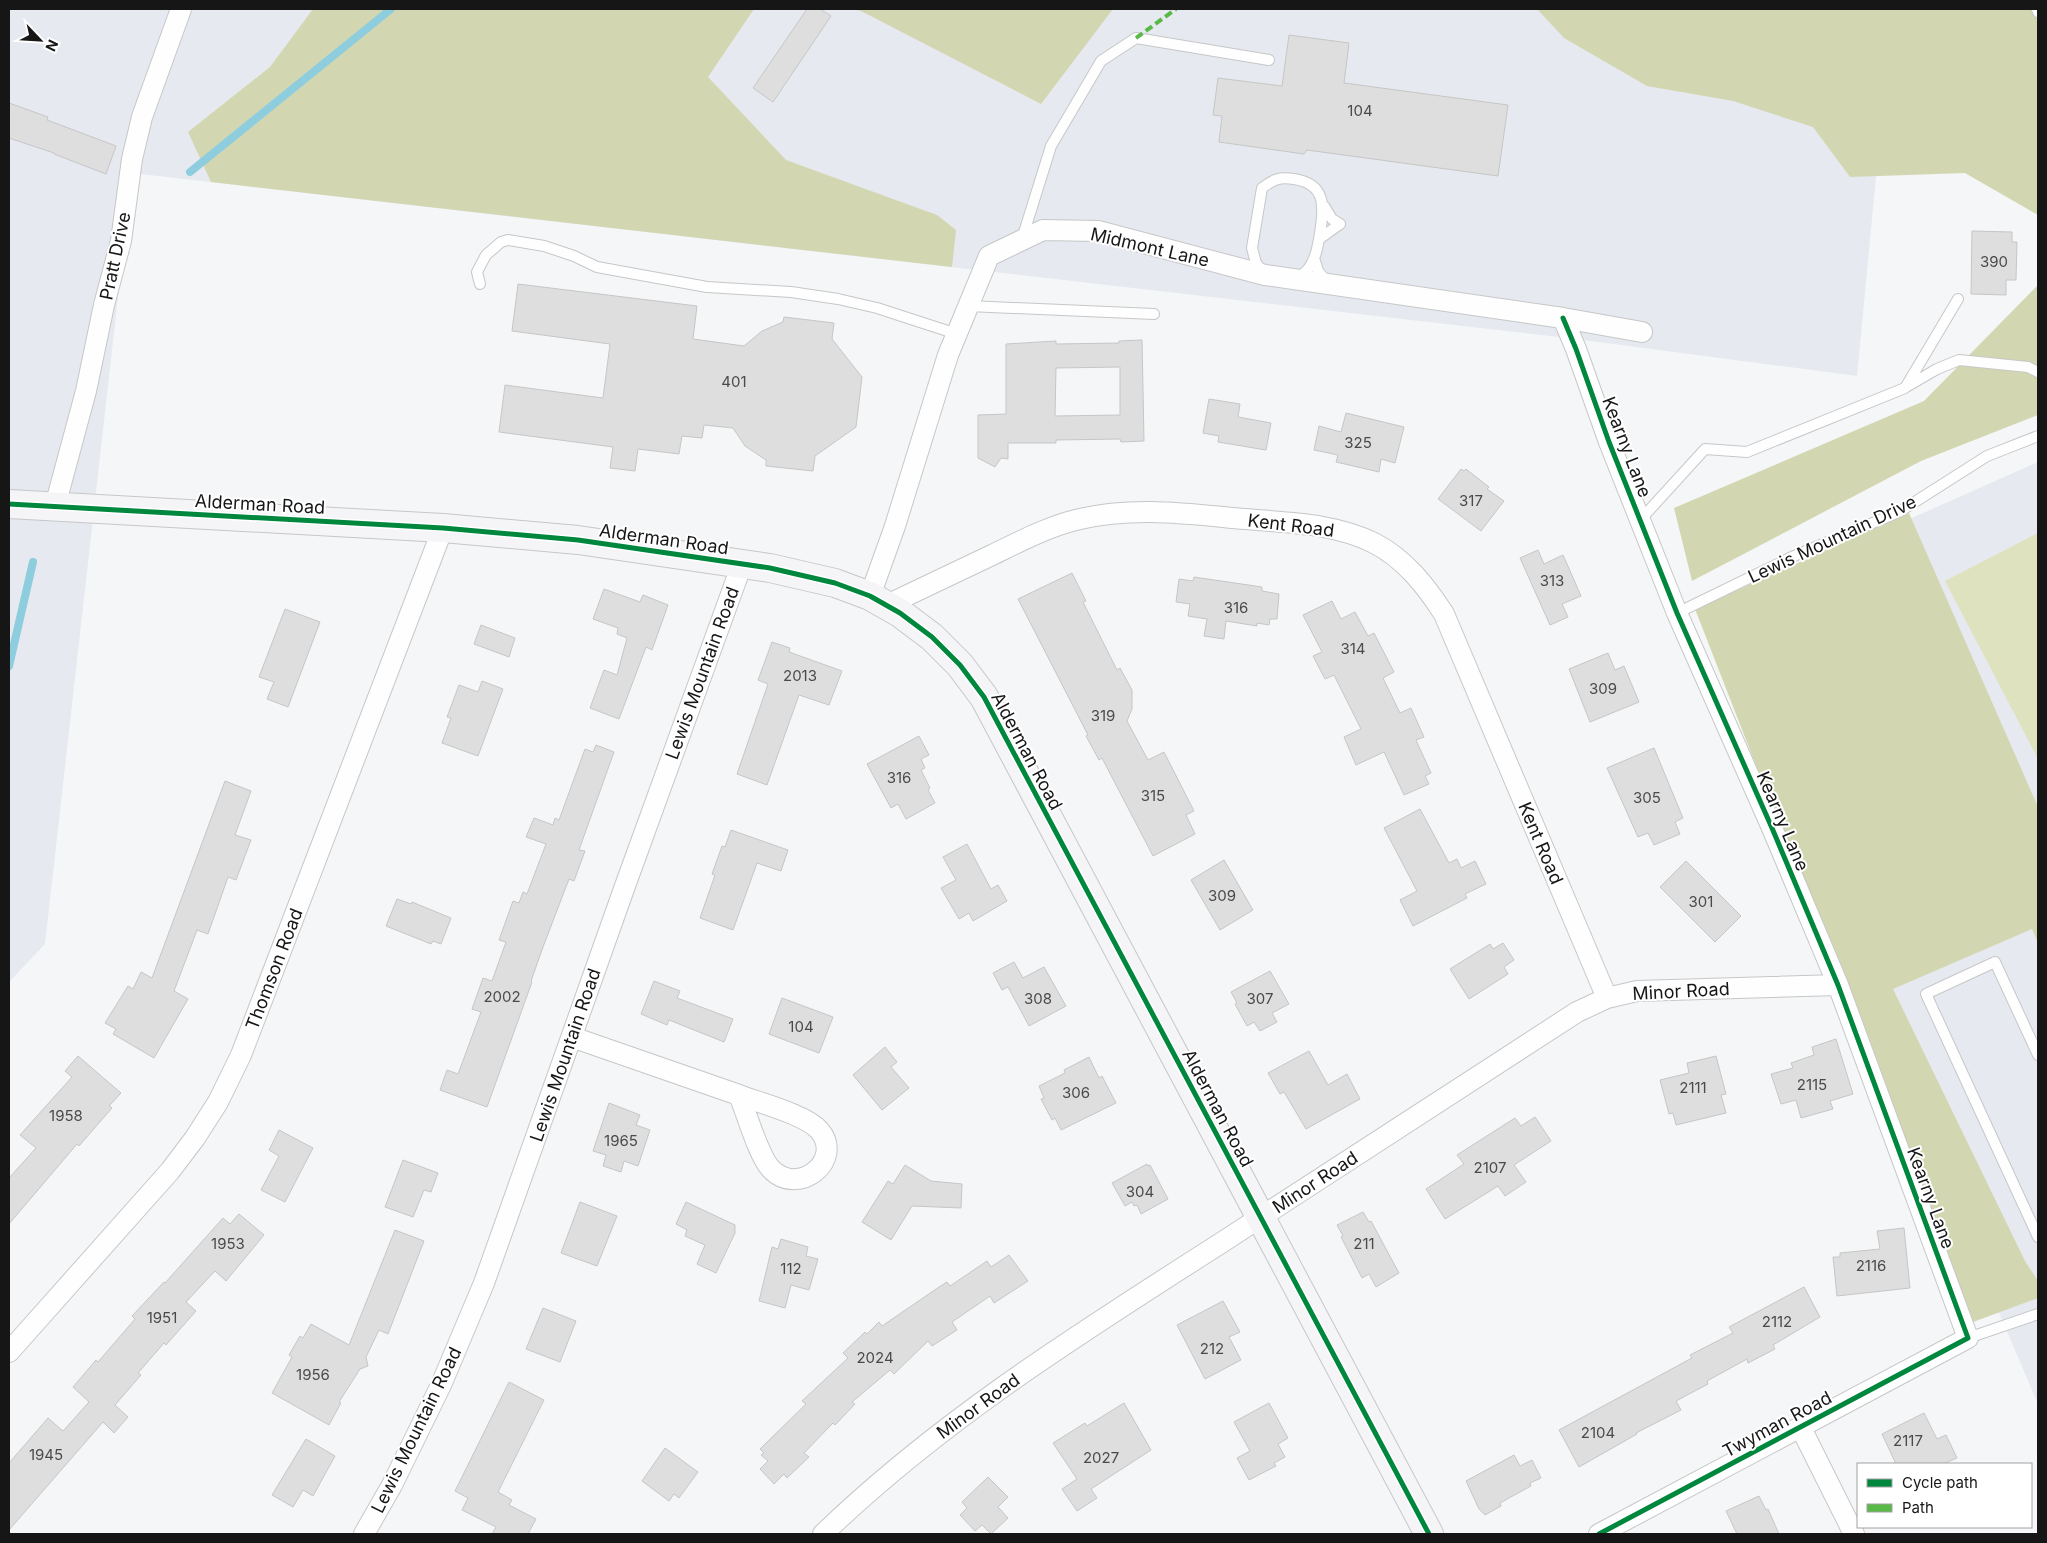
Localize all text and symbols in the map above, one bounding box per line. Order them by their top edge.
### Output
north arrow [15,15,65,65]
text: N [42,37,62,54]
house number: 104 [1347,101,1373,120]
street label: Pratt Drive [95,210,135,302]
street label: Midmont Lane [1089,223,1211,271]
house number: 390 [1980,252,2008,271]
house number: 401 [721,372,747,391]
street label: Kearny Lane [1598,394,1656,500]
house number: 325 [1344,433,1372,452]
street label: Alderman Road [194,490,326,518]
house number: 317 [1459,491,1483,510]
street label: Lewis Mountain Drive [1745,491,1919,587]
street label: Kent Road [1247,509,1335,541]
street label: Alderman Road [598,520,730,558]
house number: 313 [1540,571,1564,590]
street label: Lewis Mountain Road [661,584,743,762]
house number: 316 [1224,598,1248,617]
house number: 314 [1340,639,1366,658]
house number: 2013 [783,666,817,685]
house number: 309 [1589,679,1617,698]
street label: Alderman Road [987,689,1067,813]
house number: 319 [1091,706,1115,725]
house number: 316 [887,768,911,787]
street label: Kearny Lane [1753,768,1813,874]
house number: 315 [1141,786,1165,805]
house number: 305 [1633,788,1661,807]
street label: Kent Road [1514,799,1568,887]
house number: 309 [1208,886,1236,905]
house number: 301 [1689,892,1713,911]
street label: Thomson Road [241,905,307,1033]
street label: Lewis Mountain Road [525,966,605,1144]
street label: Minor Road [1632,978,1730,1004]
house number: 2002 [483,987,521,1006]
house number: 308 [1024,989,1052,1008]
house number: 307 [1247,989,1273,1008]
house number: 104 [788,1017,814,1036]
street label: Alderman Road [1178,1046,1258,1170]
house number: 2115 [1797,1075,1827,1094]
house number: 2111 [1679,1078,1707,1097]
house number: 306 [1062,1083,1090,1102]
house number: 1958 [49,1106,83,1125]
house number: 1965 [604,1131,638,1150]
street label: Kearny Lane [1903,1145,1959,1251]
street label: Minor Road [1268,1147,1362,1217]
house number: 2107 [1474,1158,1506,1177]
house number: 304 [1126,1182,1154,1201]
house number: 1953 [211,1234,245,1253]
house number: 211 [1353,1234,1375,1253]
house number: 2116 [1856,1256,1886,1275]
house number: 112 [780,1259,802,1278]
house number: 1951 [147,1308,177,1327]
house number: 2112 [1762,1312,1792,1331]
house number: 212 [1200,1339,1224,1358]
street label: Lewis Mountain Road [367,1344,465,1516]
house number: 2024 [856,1348,894,1367]
house number: 1956 [296,1365,330,1384]
street label: Minor Road [932,1369,1024,1443]
street label: Twyman Road [1719,1386,1835,1462]
house number: 2104 [1581,1423,1615,1442]
house number: 2117 [1893,1431,1923,1450]
house number: 1945 [29,1445,63,1464]
house number: 2027 [1083,1448,1119,1467]
legend [1857,1463,2032,1528]
text: Cycle path [1902,1473,1978,1492]
text: Path [1902,1498,1934,1517]

